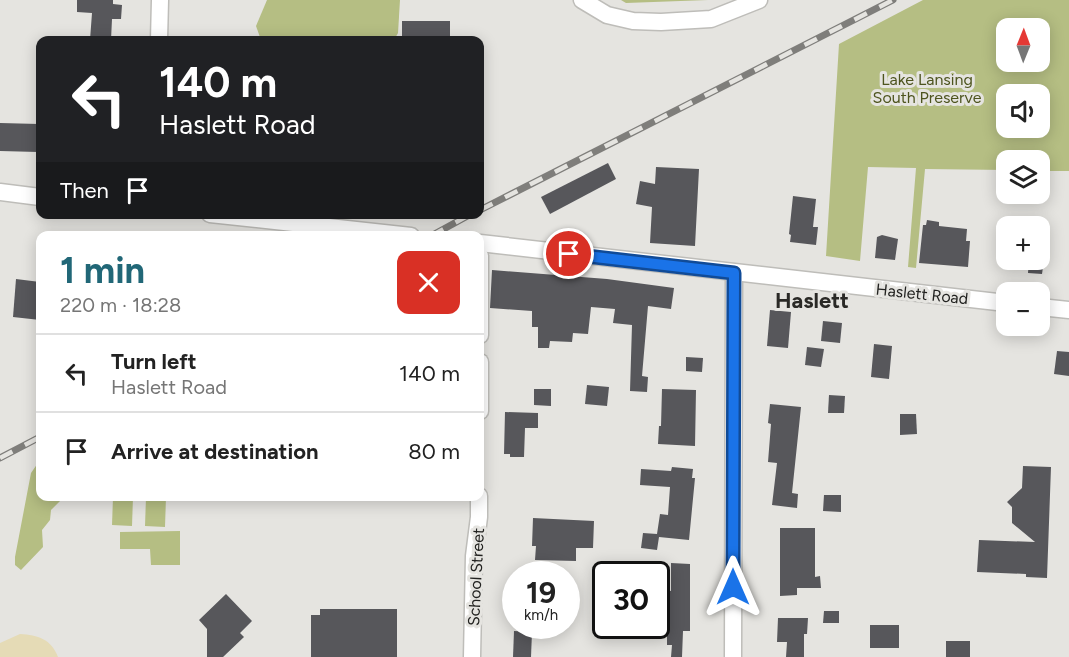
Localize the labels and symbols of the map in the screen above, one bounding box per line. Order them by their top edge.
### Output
north arrow [996,18,1050,72]
park label: Lake Lansing South Preserve [873,70,982,107]
pin [543,228,594,279]
street label: Haslett Road [875,280,969,308]
district label: Haslett [775,287,849,314]
street label: School Street [464,527,488,627]
position arrow [701,555,765,619]
speed limit sign: 30 [592,561,670,639]

